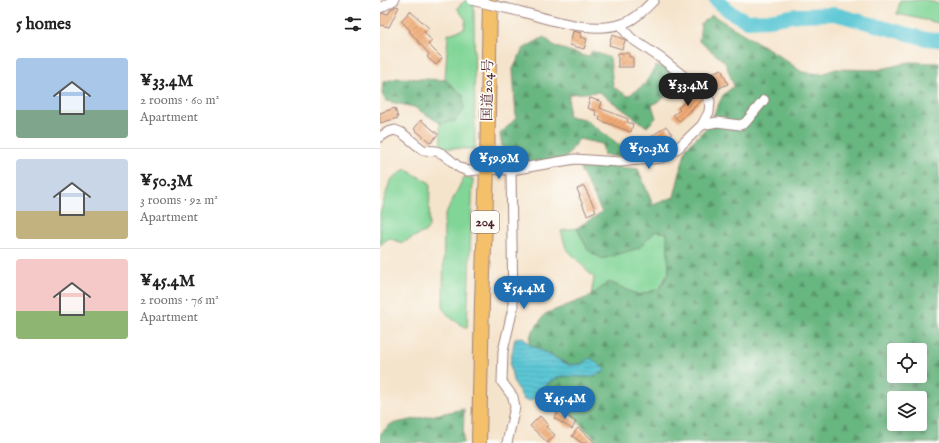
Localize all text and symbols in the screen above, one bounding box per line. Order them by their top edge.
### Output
icon: filters [342,13,364,35]
text: 5 homes [16,14,71,35]
street label: 国道204号 [478,59,498,121]
text: ¥33.4M [140,71,193,92]
pin: ¥33.4M [655,73,721,107]
icon: home [48,74,96,122]
text: ¥33.4M [668,77,708,94]
text: 2 rooms · 60 m² [140,92,219,109]
text: Apartment [140,109,198,126]
pin: ¥50.3M [616,136,682,170]
text: ¥50.3M [629,140,669,157]
pin: ¥59.9M [466,146,532,180]
text: ¥59.9M [479,150,519,167]
text: ¥50.3M [140,171,193,192]
icon: home [48,175,96,223]
text: 3 rooms · 92 m² [140,192,218,209]
text: Apartment [140,209,198,226]
road number: 204 [471,211,499,233]
text: ¥45.4M [140,271,195,292]
icon: home [48,275,96,323]
pin: ¥54.4M [491,276,557,310]
text: ¥54.4M [503,280,545,297]
text: 2 rooms · 76 m² [140,292,219,309]
text: Apartment [140,309,198,326]
map controls [887,343,927,431]
button: locate [887,343,927,383]
pin: ¥45.4M [532,386,598,420]
text: ¥45.4M [544,390,586,407]
button: layers [887,391,927,431]

